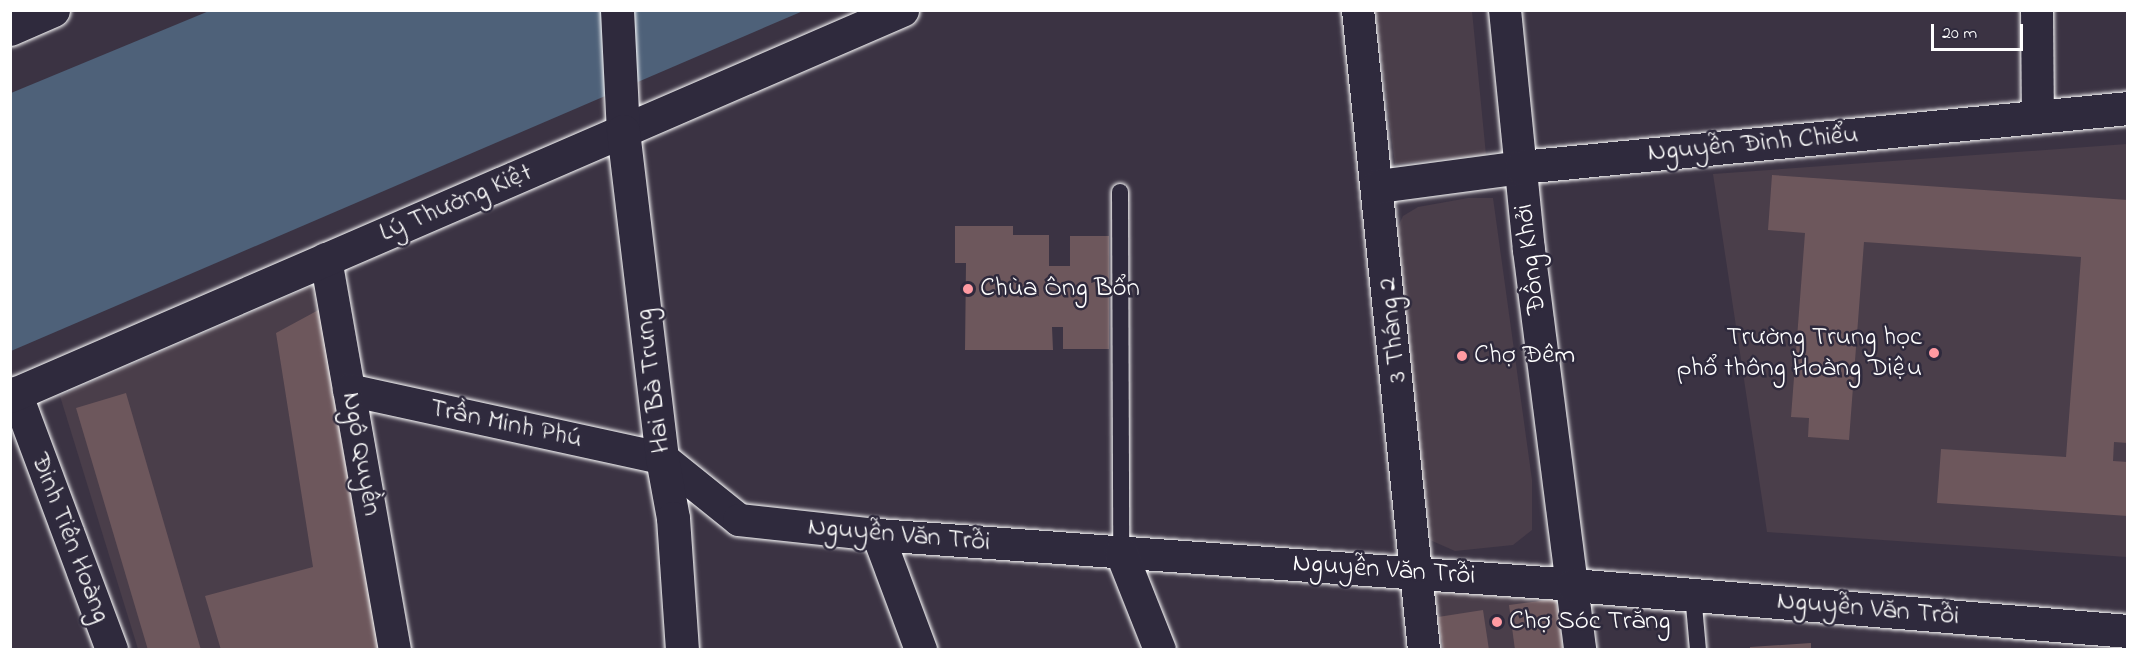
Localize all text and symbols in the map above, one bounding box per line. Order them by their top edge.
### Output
scale bar [1934,12,2026,50]
text: 20 m [1942,21,1977,47]
street label: Nguyễn Đình Chiểu [1646,119,1860,169]
street label: Lý Thường Kiệt [375,156,537,250]
street label: Đồng Khởi [1508,202,1554,316]
place label: Chùa Ông Bổn [980,273,1140,305]
street label: 3 Tháng 2 [1371,276,1415,384]
marker: Chùa Ông Bổn [961,282,975,296]
street label: Hai Bà Trưng [628,307,678,455]
place label: Trường Trung học phổ thông Hoàng Diệu [1677,321,1922,384]
place label: Chợ Đêm [1474,340,1575,372]
marker: Trường Trung học phổ thông Hoàng Diệu [1927,346,1941,360]
marker: Chợ Đêm [1455,349,1469,363]
street label: Ngô Quyền [334,390,388,518]
street label: Trần Minh Phú [427,392,585,456]
street label: Đinh Tiên Hoàng [23,449,117,627]
street label: Nguyễn Văn Trỗi [807,511,991,559]
street label: Nguyễn Văn Trỗi [1292,547,1476,593]
street label: Nguyễn Văn Trỗi [1776,585,1960,633]
place label: Chợ Sóc Trăng [1509,606,1671,638]
marker: Chợ Sóc Trăng [1490,615,1504,629]

